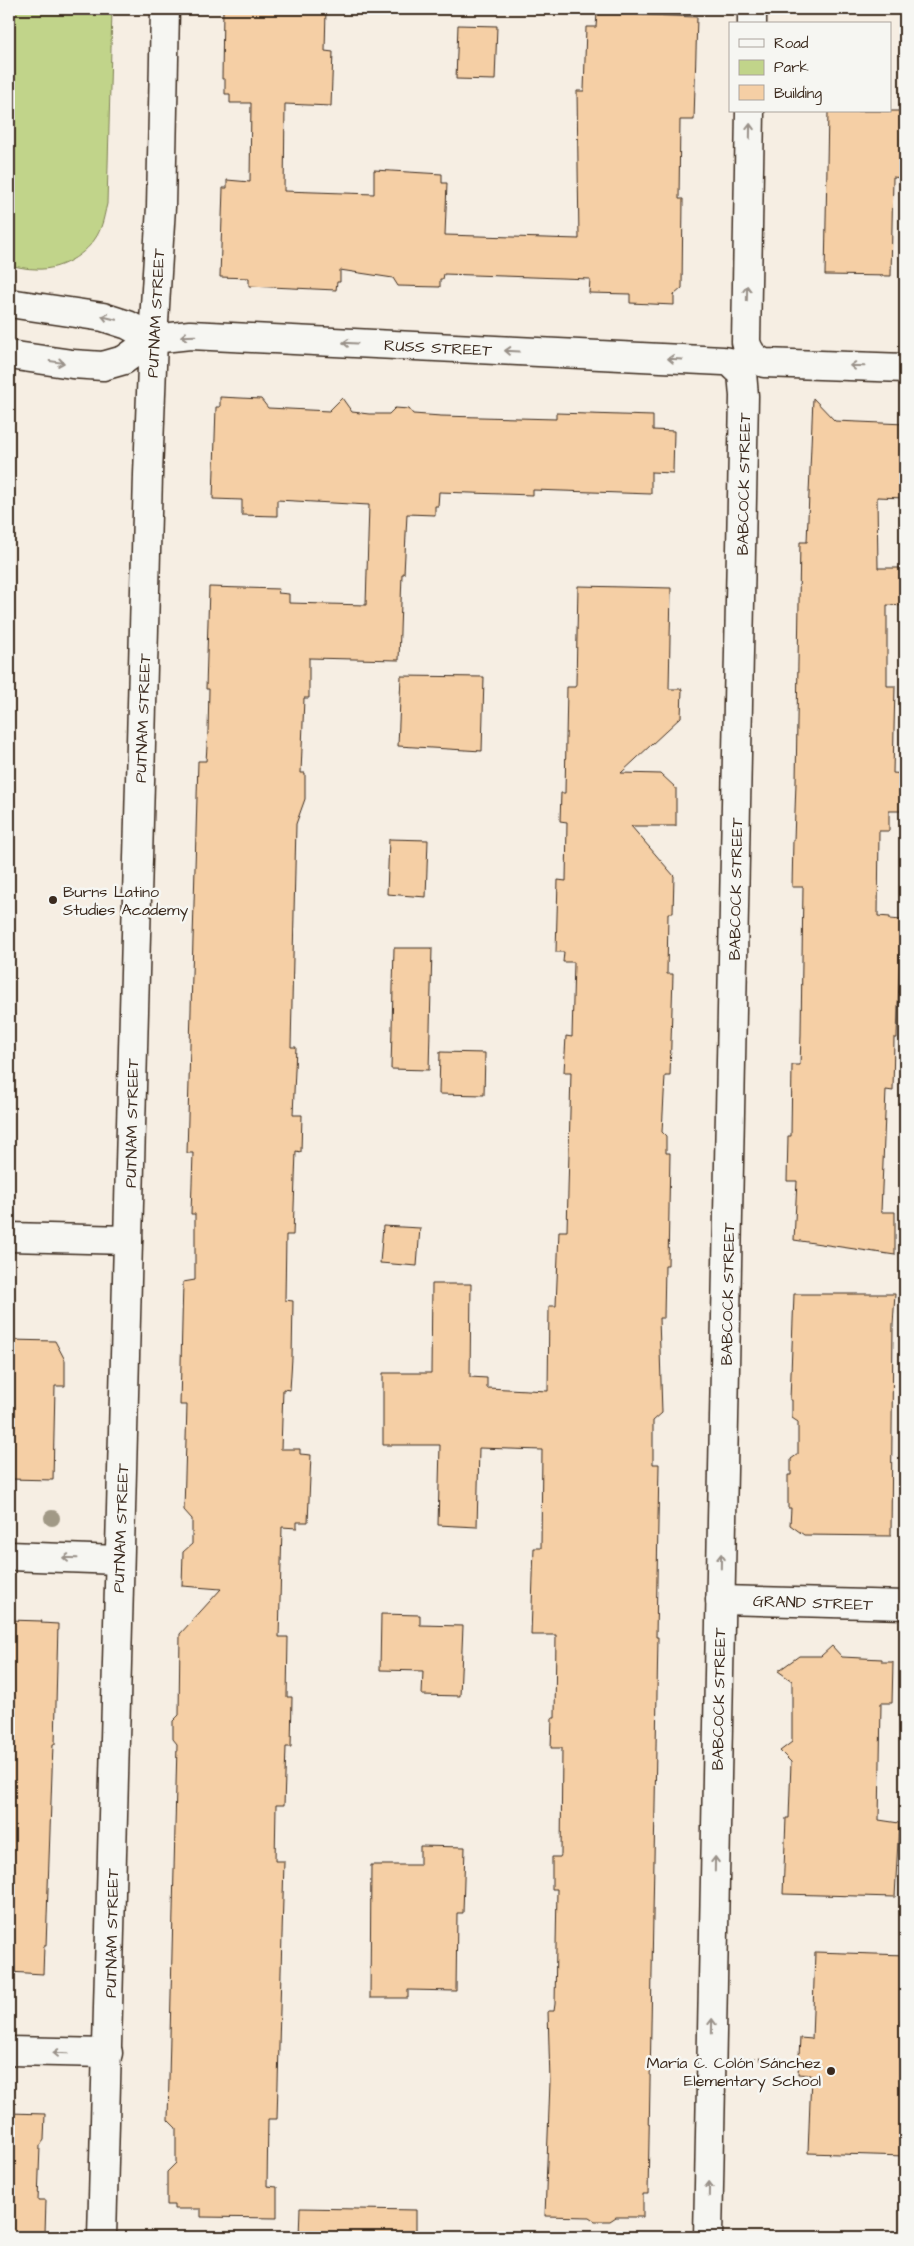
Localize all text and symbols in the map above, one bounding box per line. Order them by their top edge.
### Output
legend [729,22,892,112]
text: Road [774,33,809,54]
text: Park [774,57,809,78]
text: Building [774,83,822,105]
one-way arrow [745,123,754,139]
street label: PUTNAM STREET [142,248,170,378]
one-way arrow [742,286,752,302]
one-way arrow [101,313,117,323]
one-way arrow [180,331,196,341]
street label: RUSS STREET [383,334,492,362]
one-way arrow [342,339,358,348]
one-way arrow [505,346,521,356]
one-way arrow [667,354,683,364]
one-way arrow [49,357,65,367]
one-way arrow [849,361,865,371]
street label: BABCOCK STREET [732,412,756,556]
street label: PUTNAM STREET [130,653,156,783]
street label: BABCOCK STREET [724,817,748,961]
place label: Burns Latino Studies Academy [63,881,188,922]
marker: Burns Latino Studies Academy [47,894,59,906]
street label: PUTNAM STREET [120,1058,144,1188]
street label: BABCOCK STREET [716,1222,740,1366]
street label: PUTNAM STREET [108,1463,134,1593]
one-way arrow [63,1553,79,1563]
one-way arrow [716,1553,726,1570]
street label: GRAND STREET [753,1590,873,1616]
street label: BABCOCK STREET [707,1627,731,1771]
one-way arrow [710,1856,720,1872]
street label: PUTNAM STREET [100,1868,124,1998]
one-way arrow [707,2018,717,2034]
one-way arrow [52,2048,68,2057]
place label: María C. Colón Sánchez Elementary School [647,2052,821,2093]
marker: María C. Colón Sánchez Elementary School [825,2065,837,2077]
one-way arrow [704,2181,713,2197]

